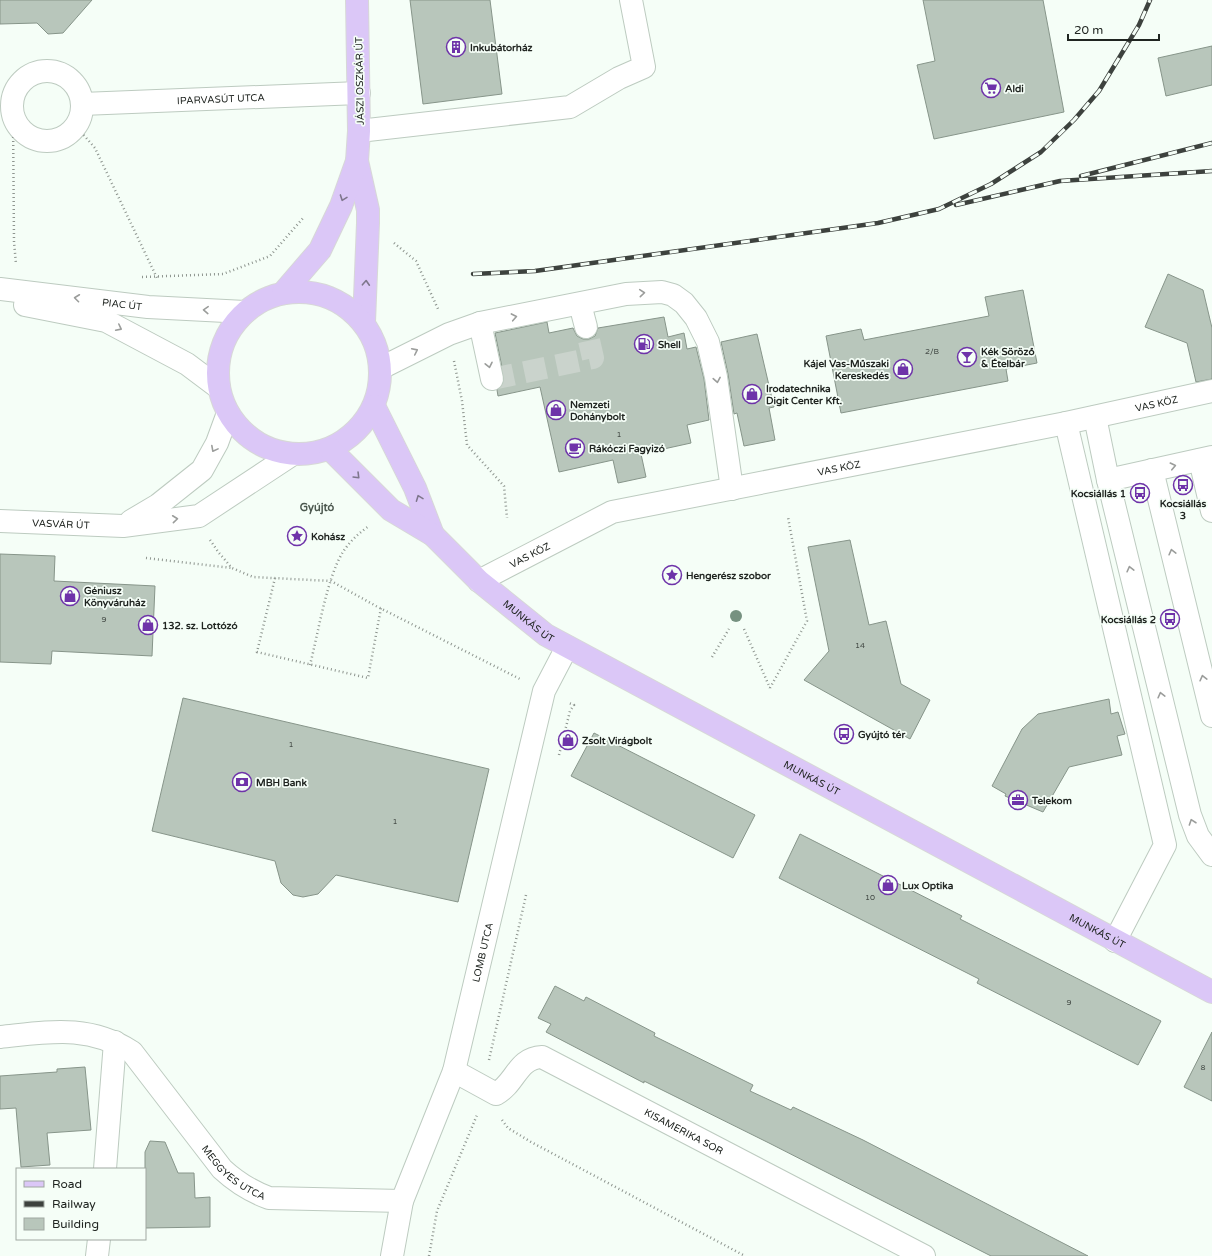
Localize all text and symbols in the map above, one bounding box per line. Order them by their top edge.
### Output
scale bar [1068,16,1159,42]
text: 20 m [1074,23,1103,37]
building icon: Inkubátorház [445,36,467,58]
street label: JÁSZI OSZKÁR ÚT [353,37,367,125]
place label: Inkubátorház [470,42,533,54]
supermarket icon: Aldi [980,77,1002,99]
place label: Aldi [1005,83,1024,95]
street label: IPARVASÚT UTCA [177,92,265,107]
one-way arrow [340,194,348,201]
one-way arrow [361,280,370,286]
one-way arrow [638,289,645,298]
one-way arrow [74,294,80,303]
street label: PIAC ÚT [101,296,143,313]
one-way arrow [203,305,209,314]
one-way arrow [511,313,517,321]
one-way arrow [115,323,123,330]
fuel station icon: Shell [633,333,655,355]
place label: Shell [658,339,681,351]
bar icon: Kék Söröző & Ételbár [956,346,978,368]
place label: Kék Söröző & Ételbár [981,346,1034,370]
house number: 2/B [925,347,940,356]
one-way arrow [411,348,418,356]
place label: Kájel Vas-Műszaki Kereskedés [804,358,890,382]
shop icon: Kájel Vas-Műszaki Kereskedés [892,358,914,380]
one-way arrow [484,362,492,368]
one-way arrow [712,377,720,383]
shop icon: Irodatechnika Digit Center Kft. [741,383,763,405]
place label: Irodatechnika Digit Center Kft. [766,383,843,407]
street label: VAS KÖZ [1134,394,1179,415]
shop icon: Nemzeti Dohánybolt [545,399,567,421]
place label: Nemzeti Dohánybolt [570,399,625,423]
house number: 1 [616,430,622,439]
cafe icon: Rákóczi Fagyizó [564,437,586,459]
place label: Rákóczi Fagyizó [589,443,665,455]
one-way arrow [211,445,218,452]
street label: VAS KÖZ [816,458,862,479]
one-way arrow [1169,462,1176,470]
one-way arrow [352,471,360,479]
bus stop icon: Kocsiállás 3 [1172,474,1194,496]
bus stop icon: Kocsiállás 1 [1129,482,1151,504]
place label: Kocsiállás 1 [1071,488,1126,500]
one-way arrow [415,495,423,502]
place label: Kocsiállás 3 [1160,498,1206,522]
district label: Gyújtó [300,501,335,515]
one-way arrow [172,514,178,523]
street label: VASVÁR ÚT [32,517,90,532]
place icon: Kohász [286,525,308,547]
place label: Kohász [311,531,345,543]
street label: VAS KÖZ [508,540,552,571]
one-way arrow [1168,548,1176,555]
place icon: Hengerész szobor [661,564,683,586]
one-way arrow [1126,566,1135,573]
place label: Hengerész szobor [686,570,771,582]
shop icon: Géniusz Könyváruház [59,585,81,607]
place label: Géniusz Könyváruház [84,585,146,609]
street label: MUNKÁS ÚT [500,598,556,645]
bus stop icon: Kocsiállás 2 [1159,608,1181,630]
shop icon: 132. sz. Lottózó [137,614,159,636]
place label: Kocsiállás 2 [1101,614,1156,626]
house number: 9 [101,615,107,624]
place label: 132. sz. Lottózó [162,620,238,632]
house number: 14 [855,641,865,650]
one-way arrow [1199,675,1207,681]
one-way arrow [1157,692,1165,699]
bus stop icon: Gyújtó tér [833,723,855,745]
shop icon: Zsolt Virágbolt [557,729,579,751]
place label: Gyújtó tér [858,729,905,741]
place label: Zsolt Virágbolt [582,735,652,747]
house number: 1 [288,740,294,749]
street label: MUNKÁS ÚT [781,759,842,798]
bank icon: MBH Bank [231,771,253,793]
place label: MBH Bank [256,777,307,789]
office icon: Telekom [1007,789,1029,811]
place label: Telekom [1031,795,1072,807]
house number: 1 [392,817,398,826]
one-way arrow [1189,818,1197,825]
shop icon: Lux Optika [877,874,899,896]
place label: Lux Optika [902,880,954,892]
house number: 10 [865,893,875,902]
street label: MUNKÁS ÚT [1067,912,1127,951]
street label: LOMB UTCA [470,921,496,983]
house number: 9 [1066,998,1072,1007]
house number: 8 [1200,1063,1206,1072]
street label: KISAMERIKA SOR [642,1106,725,1157]
street label: MEGGYES UTCA [199,1143,267,1203]
legend [16,1168,146,1240]
text: Road [52,1177,82,1191]
text: Railway [52,1197,96,1211]
text: Building [52,1217,99,1231]

